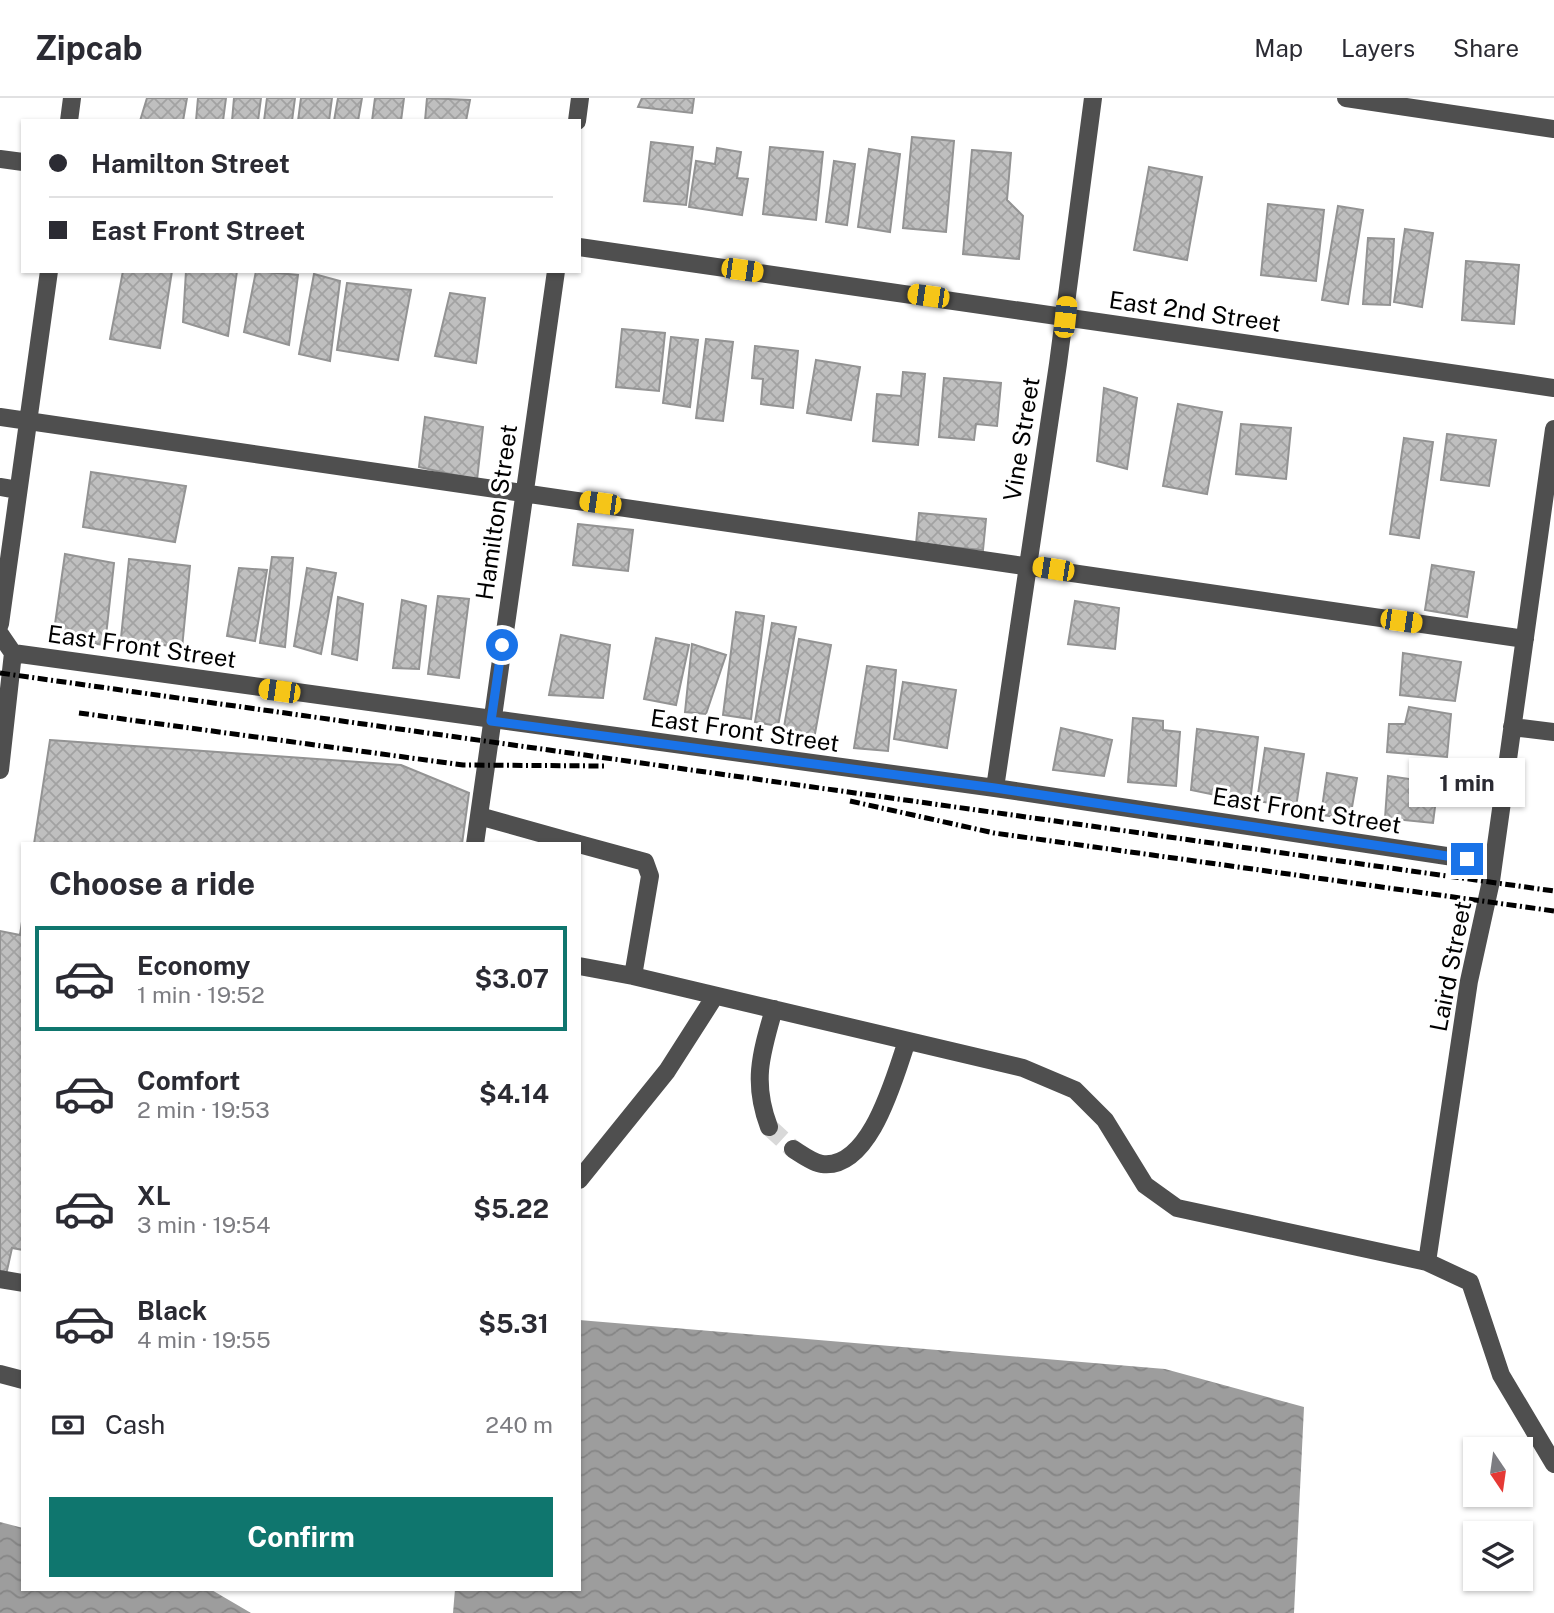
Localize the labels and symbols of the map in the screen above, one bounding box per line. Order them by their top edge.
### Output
car [720,257,765,283]
car [906,283,951,309]
street label: East 2nd Street [1107,285,1283,337]
car [1053,295,1078,339]
street label: Vine Street [997,375,1045,503]
street label: Hamilton Street [470,422,522,602]
car [578,490,623,516]
car [1031,555,1076,583]
car [1379,608,1424,634]
street label: East Front Street [46,619,238,673]
route start [486,629,518,661]
car [257,678,302,704]
street label: East Front Street [649,703,841,757]
callout: 1 min [1409,758,1525,806]
street label: East Front Street [1211,781,1403,839]
route end [1451,843,1483,875]
street label: Laird Street [1424,898,1476,1034]
north arrow [1463,1437,1533,1507]

